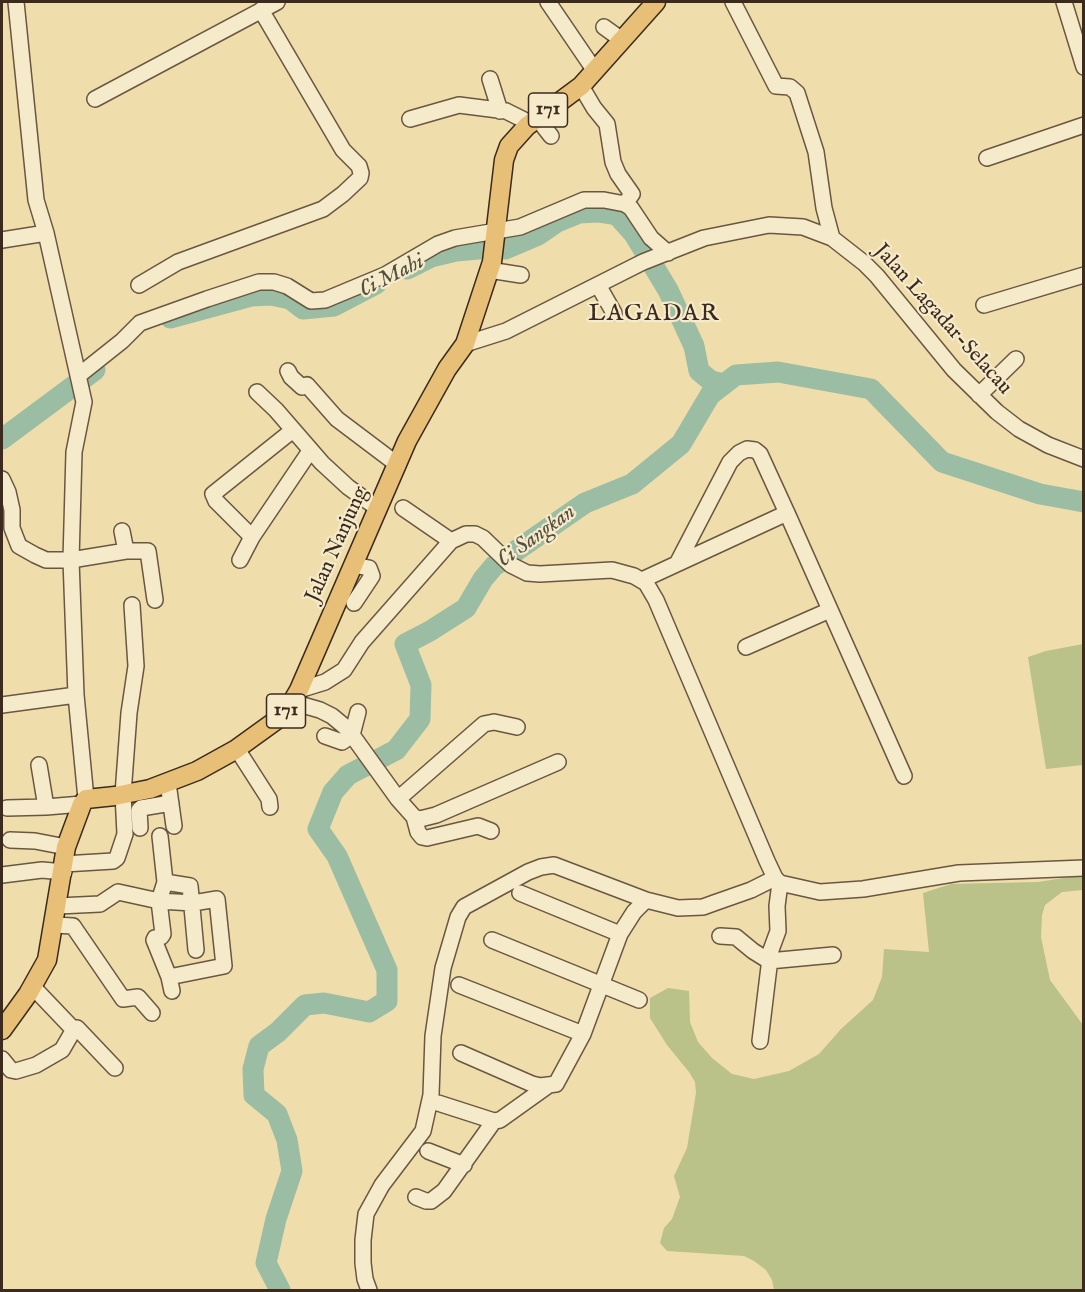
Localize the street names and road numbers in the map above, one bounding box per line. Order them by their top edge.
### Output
road number: 171 [528,93,568,127]
street label: Jalan Lagadar-Selacau [868,239,1016,401]
street label: Jalan Nanjung [301,483,375,607]
road number: 171 [266,694,306,728]

